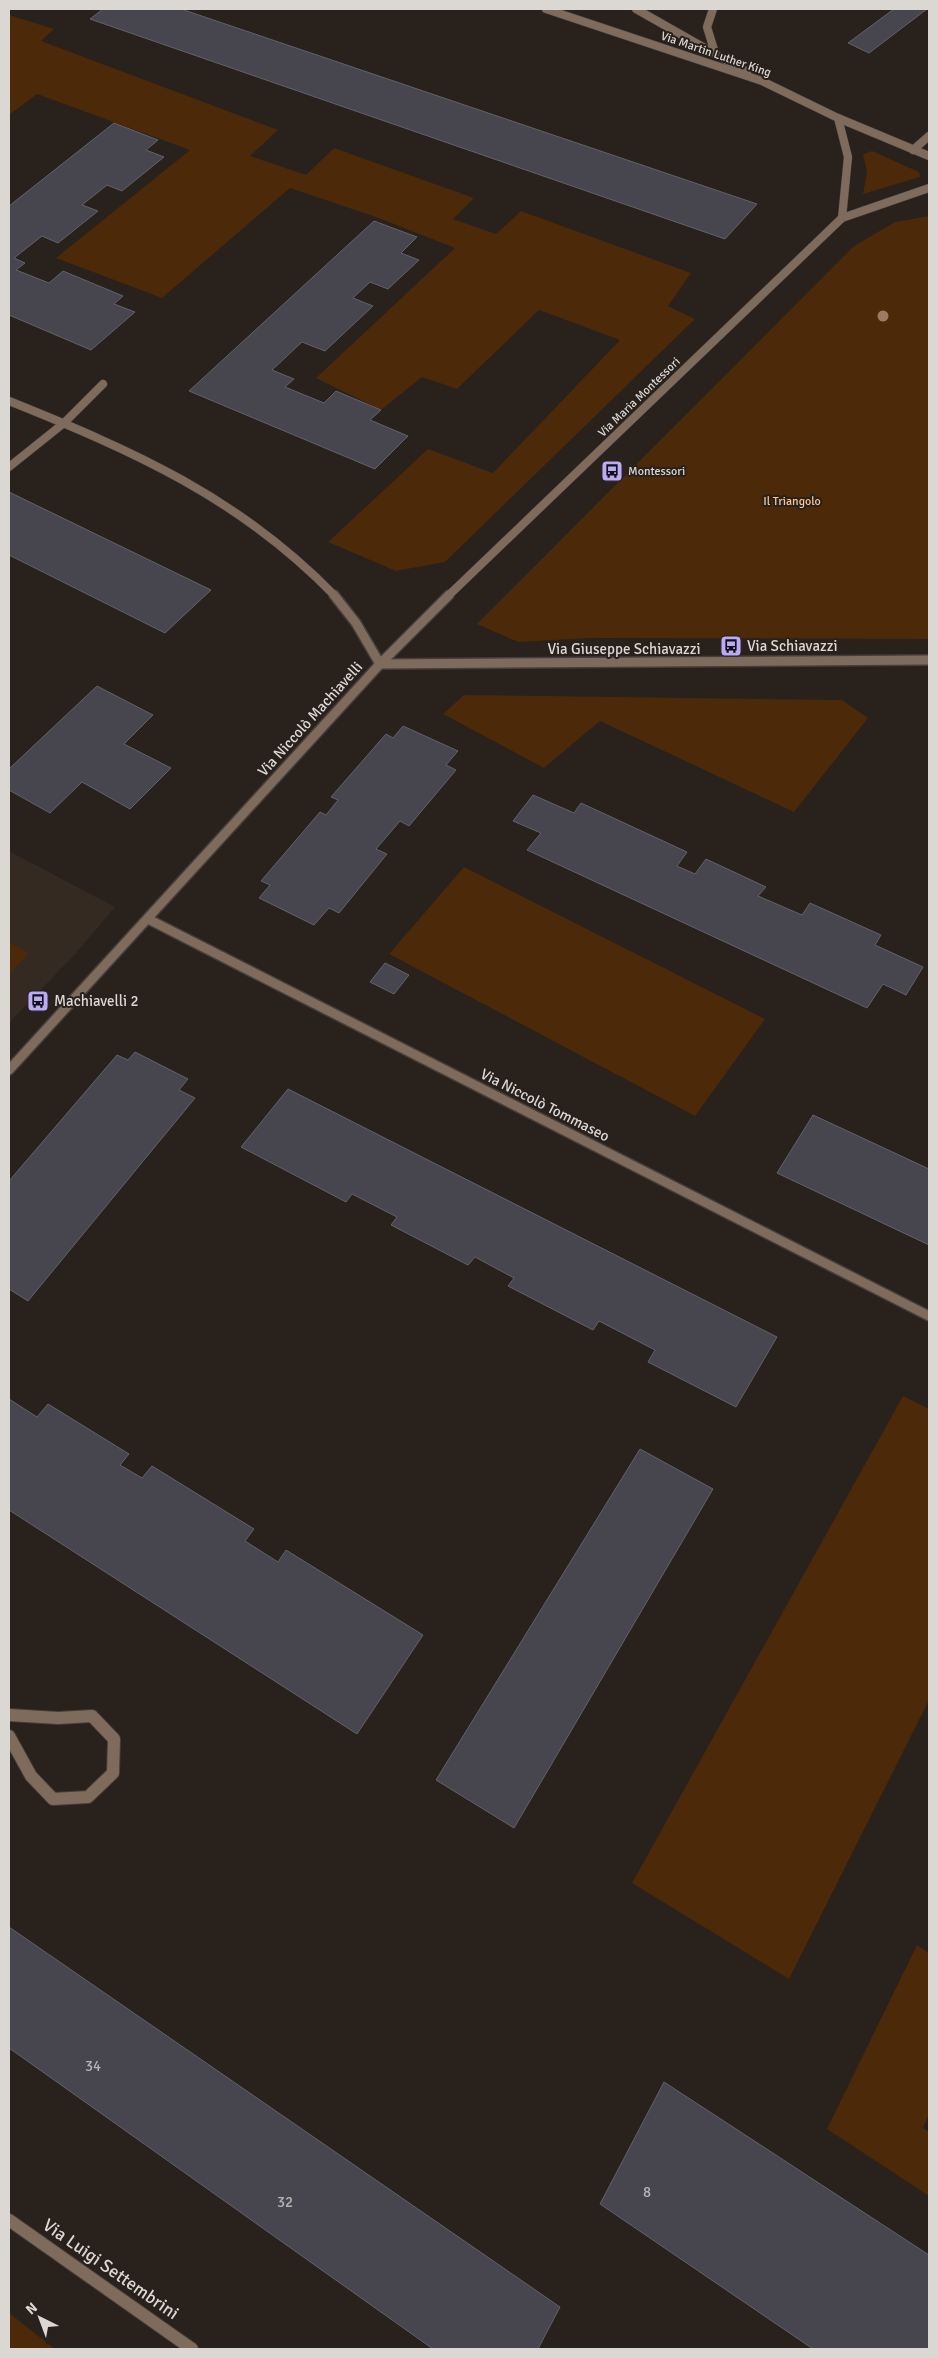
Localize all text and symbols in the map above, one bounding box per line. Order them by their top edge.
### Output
street label: Via Martin Luther King [659,29,773,80]
street label: Via Maria Montessori [595,354,684,440]
bus stop icon: Montessori [600,459,624,483]
place label: Montessori [628,464,685,479]
park label: Il Triangolo [763,494,821,509]
bus stop icon: Via Schiavazzi [719,634,743,658]
place label: Via Schiavazzi [747,637,837,655]
street label: Via Giuseppe Schiavazzi [547,640,701,658]
street label: Via Niccolò Machiavelli [254,658,366,780]
bus stop icon: Machiavelli 2 [26,989,50,1013]
place label: Machiavelli 2 [54,992,139,1010]
street label: Via Niccolò Tommaseo [478,1065,613,1145]
house number: 34 [85,2057,101,2075]
house number: 8 [643,2183,651,2201]
house number: 32 [277,2193,293,2211]
street label: Via Luigi Settembrini [39,2214,183,2324]
north arrow [15,2293,65,2343]
text: N [22,2299,41,2318]

